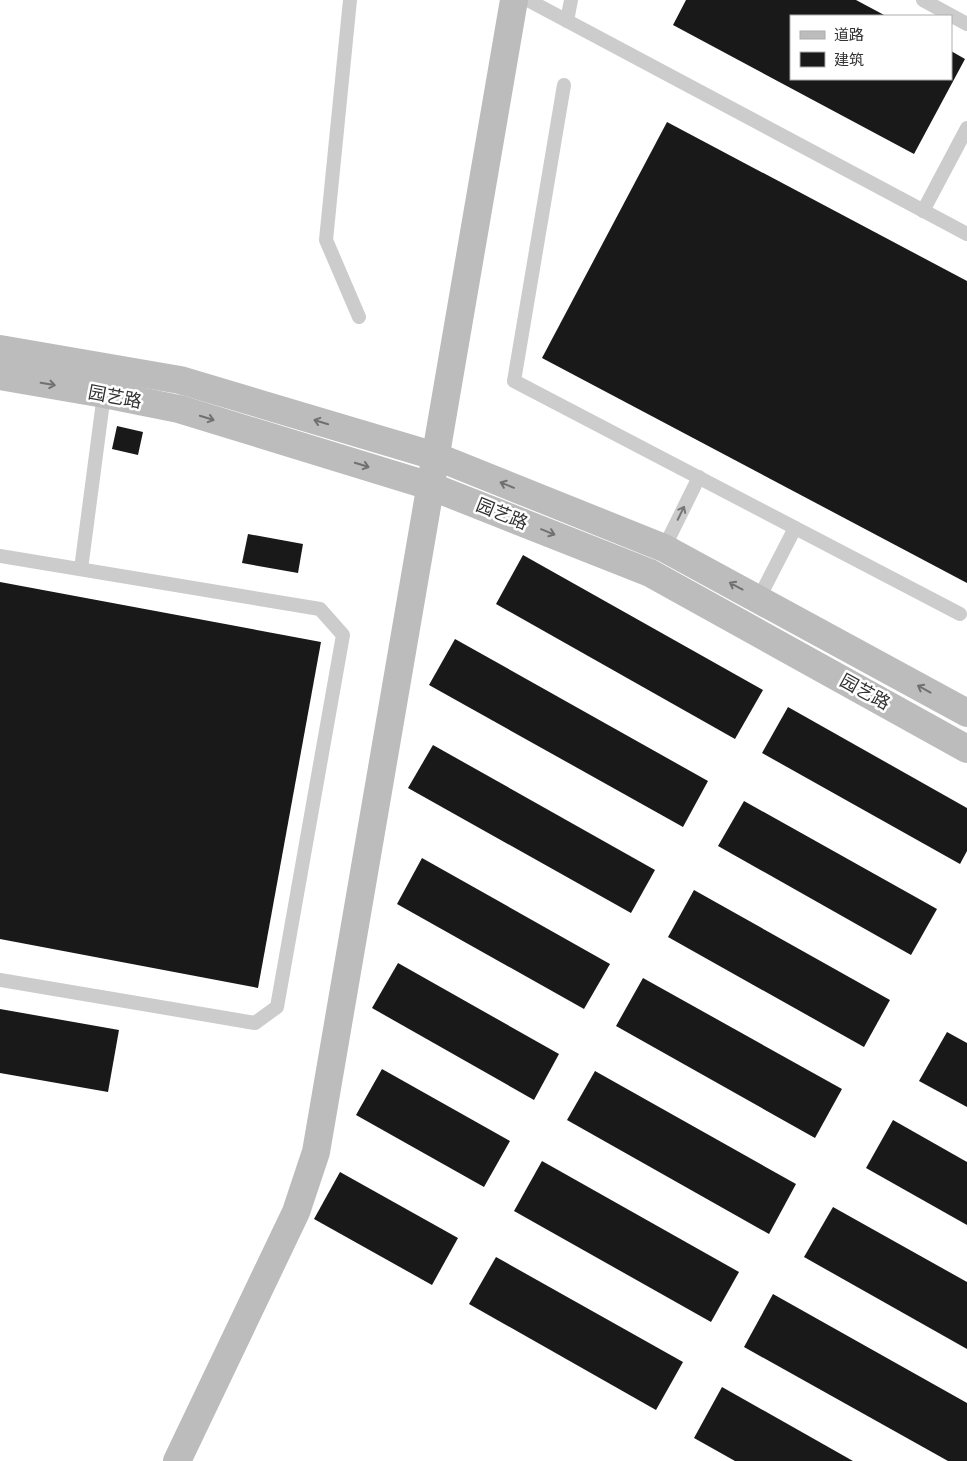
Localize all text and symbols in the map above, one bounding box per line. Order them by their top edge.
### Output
legend [790,15,952,80]
text: 道路 [834,25,864,43]
text: 建筑 [834,50,864,68]
one-way arrow [40,380,56,390]
street label: 园艺路 [87,380,144,412]
one-way arrow [199,413,215,423]
one-way arrow [313,416,329,426]
one-way arrow [354,461,370,471]
one-way arrow [500,480,516,489]
street label: 园艺路 [473,493,532,533]
one-way arrow [676,505,686,520]
one-way arrow [540,528,555,538]
one-way arrow [729,581,744,590]
street label: 园艺路 [837,668,894,714]
one-way arrow [918,684,932,694]

